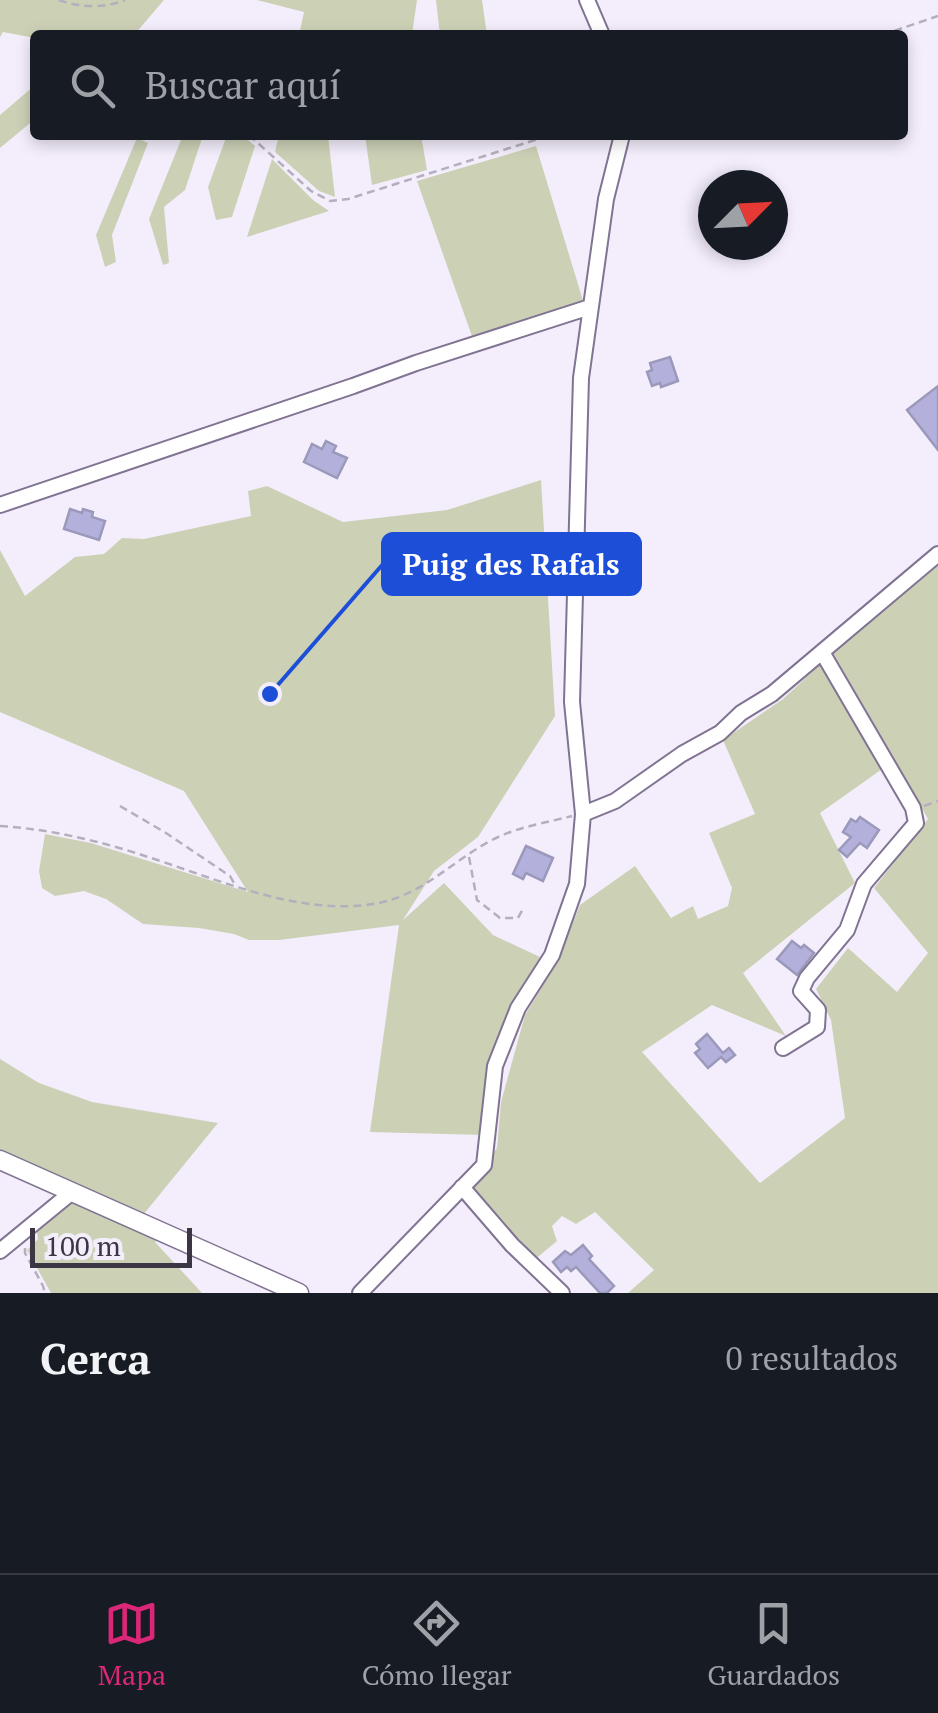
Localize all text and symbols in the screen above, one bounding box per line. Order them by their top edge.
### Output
search box [30,30,908,140]
icon: search [65,58,120,113]
text: Buscar aquí [145,60,341,110]
north arrow [698,170,788,260]
callout: Puig des Rafals [383,534,640,594]
text: Puig des Rafals [402,544,620,584]
scale bar [30,1223,192,1268]
text: 100 m [45,1227,121,1264]
text: Cerca [40,1330,151,1386]
text: 0 resultados [726,1337,898,1379]
tab: Mapa [98,1596,166,1693]
tab: Cómo llegar [362,1596,512,1693]
tab: Guardados [707,1596,840,1693]

